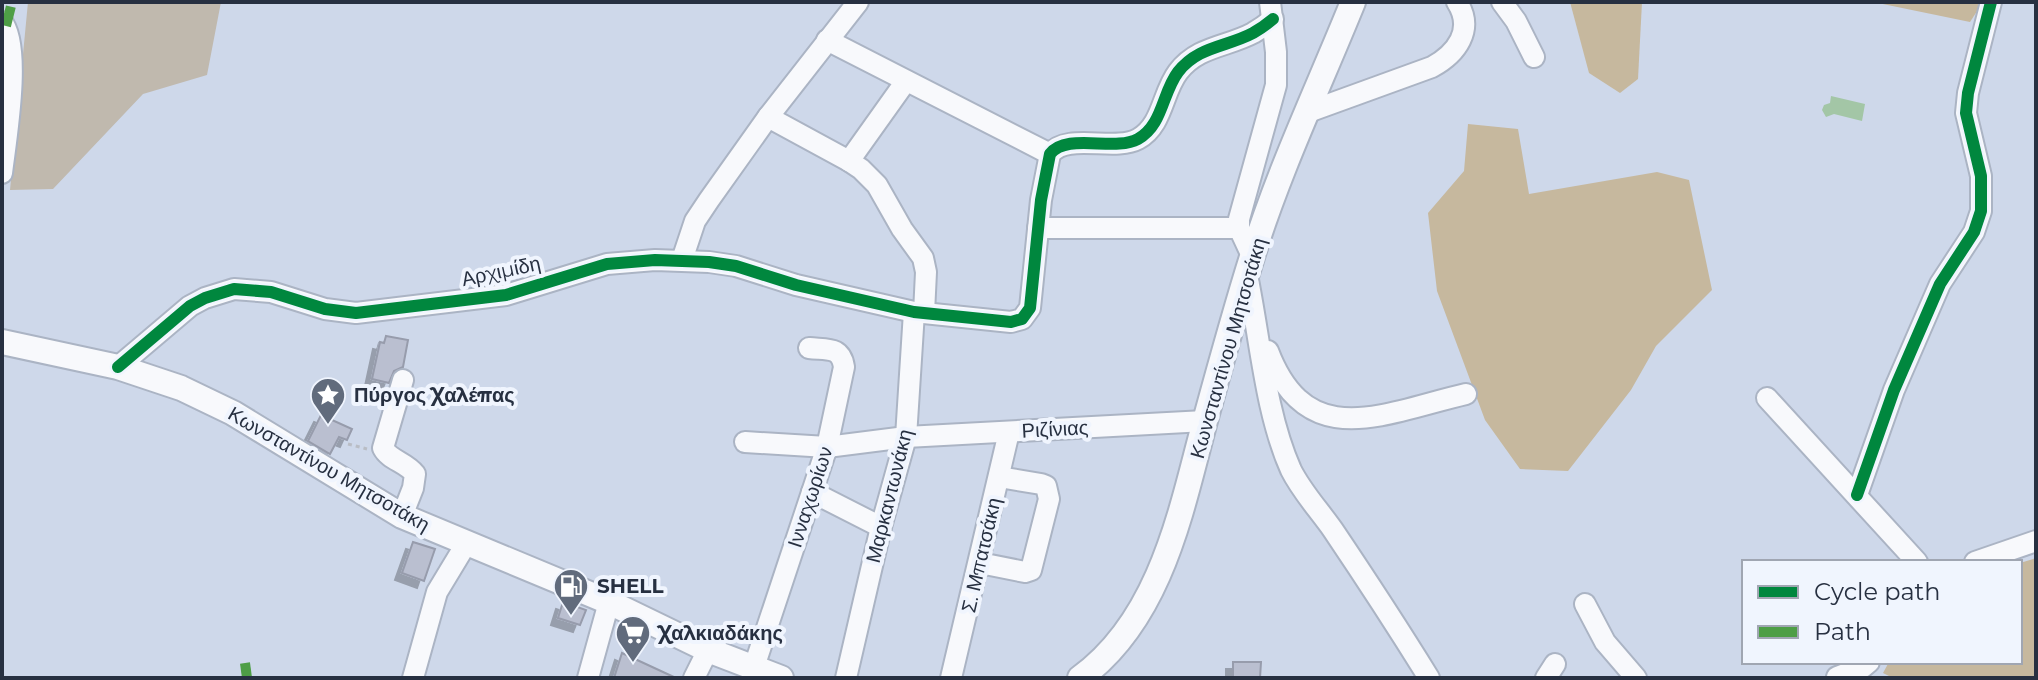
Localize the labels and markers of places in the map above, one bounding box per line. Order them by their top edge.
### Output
place icon: Πύργος Χαλέπας [309,376,347,426]
place label: Πύργος Χαλέπας [354,383,515,407]
fuel station icon: SHELL [552,567,590,617]
place label: SHELL [597,574,664,598]
supermarket icon: Χαλκιαδάκης [614,614,652,664]
place label: Χαλκιαδάκης [656,621,783,645]

